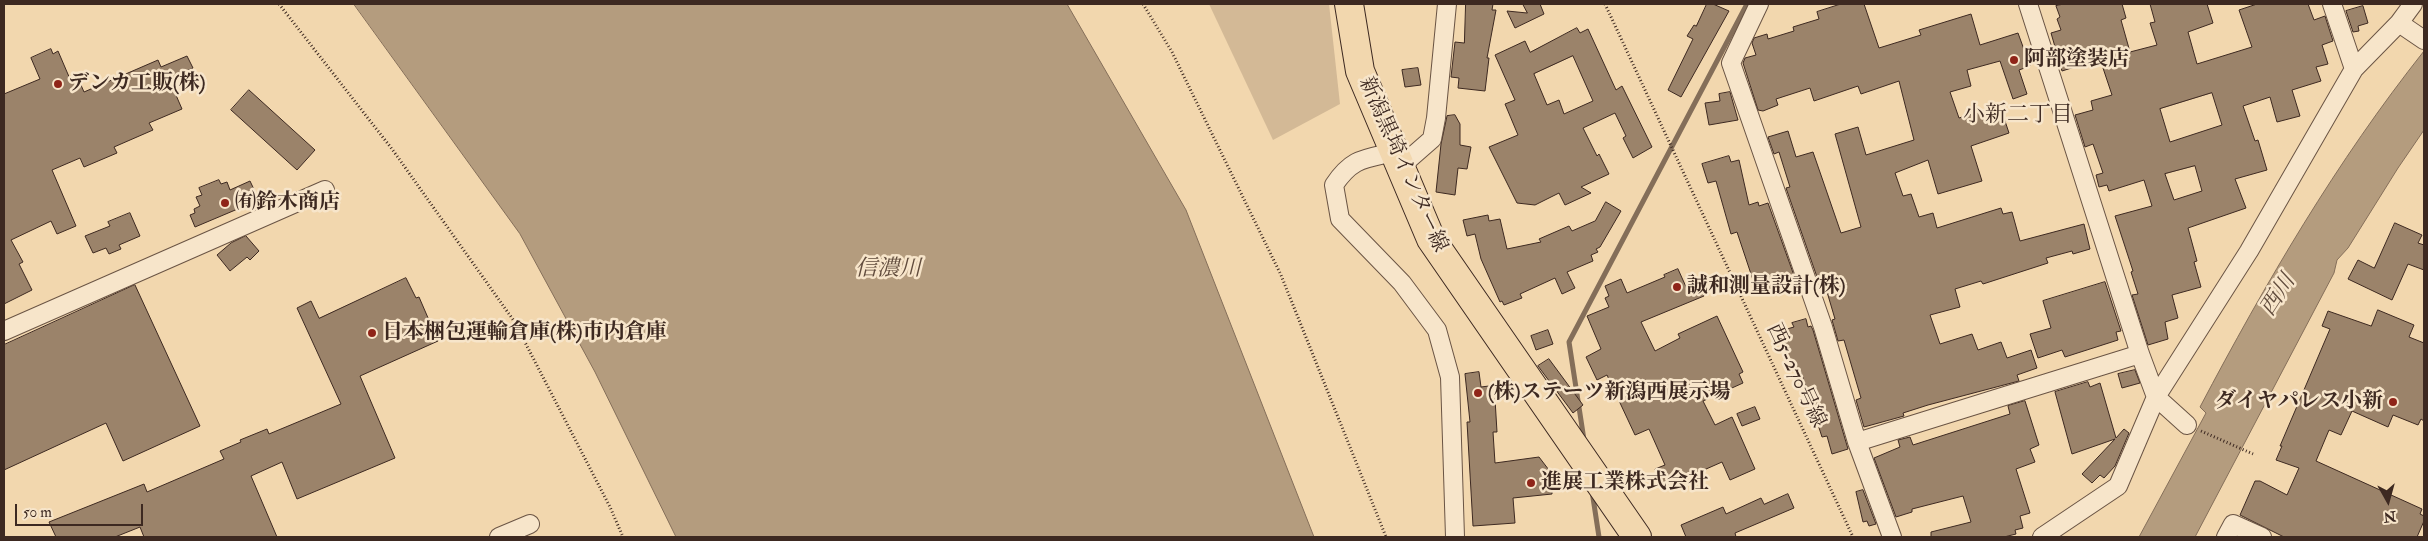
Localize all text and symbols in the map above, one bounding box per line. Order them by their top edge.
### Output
place label: 阿部塗装店 [2024,47,2129,73]
marker: 阿部塗装店 [2008,54,2020,66]
place label: デンカ工販(株) [68,71,205,97]
street label: 新潟黒埼インター線 [1352,74,1452,256]
marker: デンカ工販(株) [52,78,64,90]
district label: 小新二丁目 [1963,103,2073,129]
place label: ㈲鈴木商店 [235,190,340,216]
marker: ㈲鈴木商店 [219,197,231,209]
water label: 信濃川 [855,257,921,283]
water label: 西川 [2256,270,2302,322]
place label: 誠和測量設計(株) [1687,274,1845,300]
marker: 誠和測量設計(株) [1671,281,1683,293]
place label: 日本梱包運輸倉庫(株)市内倉庫 [382,320,666,346]
street label: 西5-270号線 [1760,320,1830,432]
marker: 日本梱包運輸倉庫(株)市内倉庫 [366,327,378,339]
place label: (株)ステーツ新潟西展示場 [1488,380,1730,406]
marker: (株)ステーツ新潟西展示場 [1472,387,1484,399]
place label: ダイヤパレス小新 [2215,389,2383,415]
marker: ダイヤパレス小新 [2387,396,2399,408]
place label: 進展工業株式会社 [1541,470,1709,496]
north arrow [2363,476,2413,526]
marker: 進展工業株式会社 [1525,477,1537,489]
scale bar [18,494,145,526]
text: 50 m [23,503,52,522]
text: N [2383,507,2397,526]

